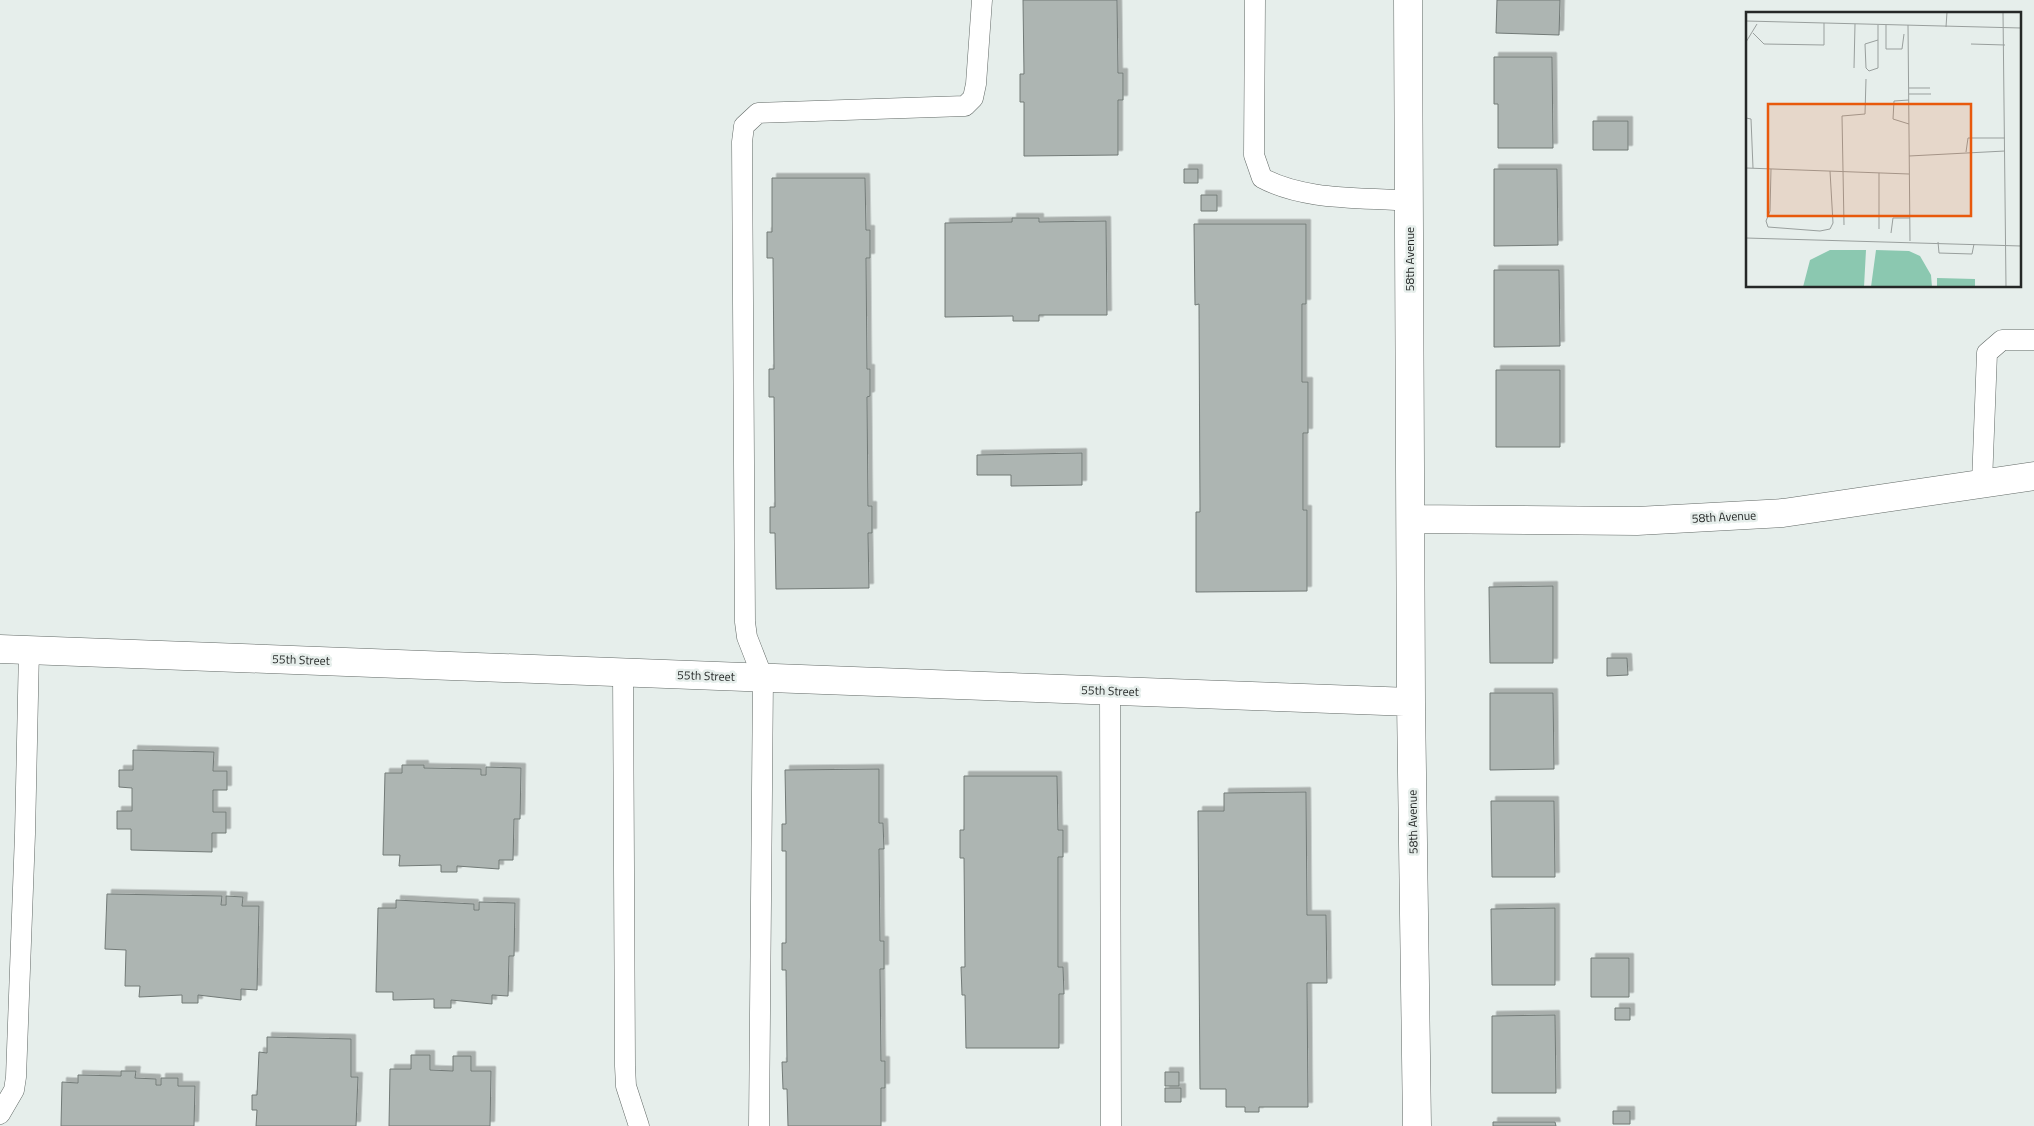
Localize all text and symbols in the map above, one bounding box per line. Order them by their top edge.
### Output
inset map [1746,12,2022,288]
street label: 58th Avenue [1400,227,1419,291]
street label: 58th Avenue [1691,505,1757,528]
street label: 55th Street [272,649,331,670]
street label: 55th Street [677,665,736,686]
street label: 55th Street [1081,680,1140,701]
street label: 58th Avenue [1402,790,1423,854]

